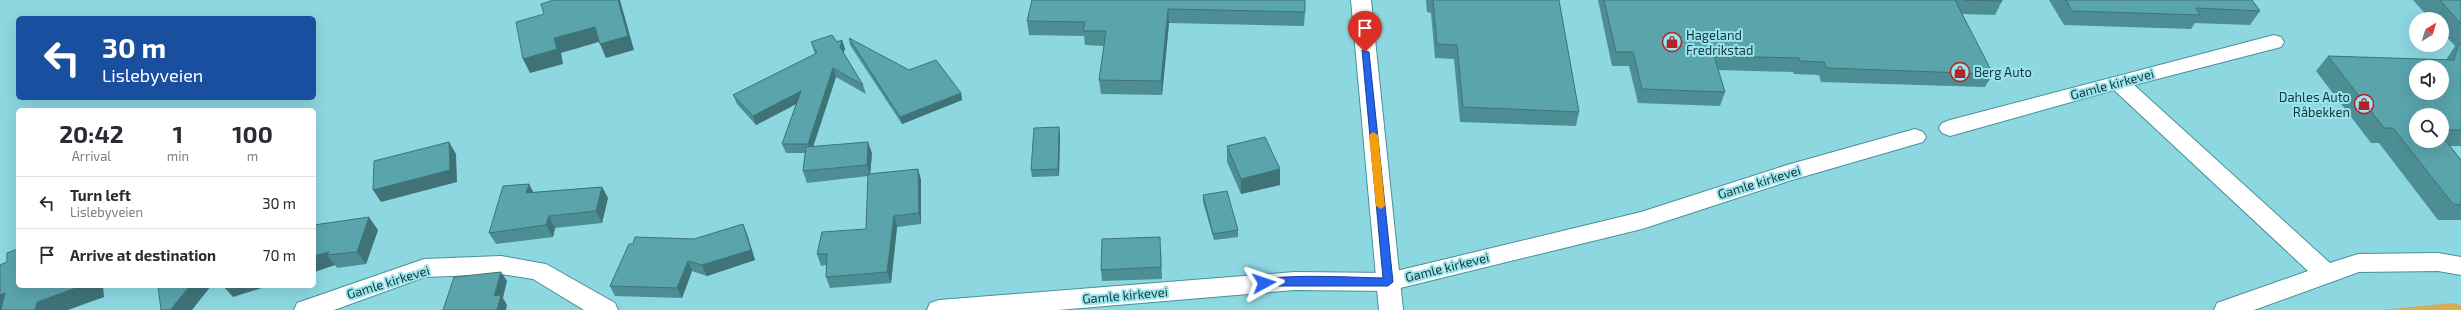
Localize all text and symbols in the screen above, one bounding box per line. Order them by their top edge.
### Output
pin [1348,11,1382,52]
north arrow [2409,12,2449,52]
map controls [2409,12,2449,148]
icon: arrive [1354,17,1376,39]
place label: Hageland Fredrikstad [1686,27,1753,58]
text: 30 m [102,30,166,64]
shop icon: Hageland Fredrikstad [1661,31,1683,53]
icon: left [36,32,88,84]
button: sound [2409,60,2449,100]
shop icon: Berg Auto [1949,61,1971,83]
text: Lislebyveien [102,64,203,86]
place label: Berg Auto [1974,64,2032,80]
street label: Gamle kirkevei [2068,65,2156,103]
place label: Dahles Auto Råbekken [2279,89,2350,120]
shop icon: Dahles Auto Råbekken [2353,93,2375,115]
button: search [2409,108,2449,148]
text: 20:42 [59,119,124,148]
text: 1 [173,119,183,148]
text: 100 [232,119,273,148]
text: Arrival [72,148,111,164]
text: min [167,148,189,164]
text: m [247,148,258,164]
street label: Gamle kirkevei [1716,162,1802,202]
text: Turn left [70,186,131,204]
icon: left [36,192,58,214]
text: 30 m [262,194,296,212]
text: Lislebyveien [70,204,143,220]
icon: arrive [36,244,58,266]
text: Arrive at destination [70,246,216,264]
text: 70 m [263,246,296,264]
street label: Gamle kirkevei [1403,249,1491,285]
street label: Gamle kirkevei [345,262,431,302]
position arrow [1243,262,1285,304]
street label: Gamle kirkevei [1082,283,1168,307]

